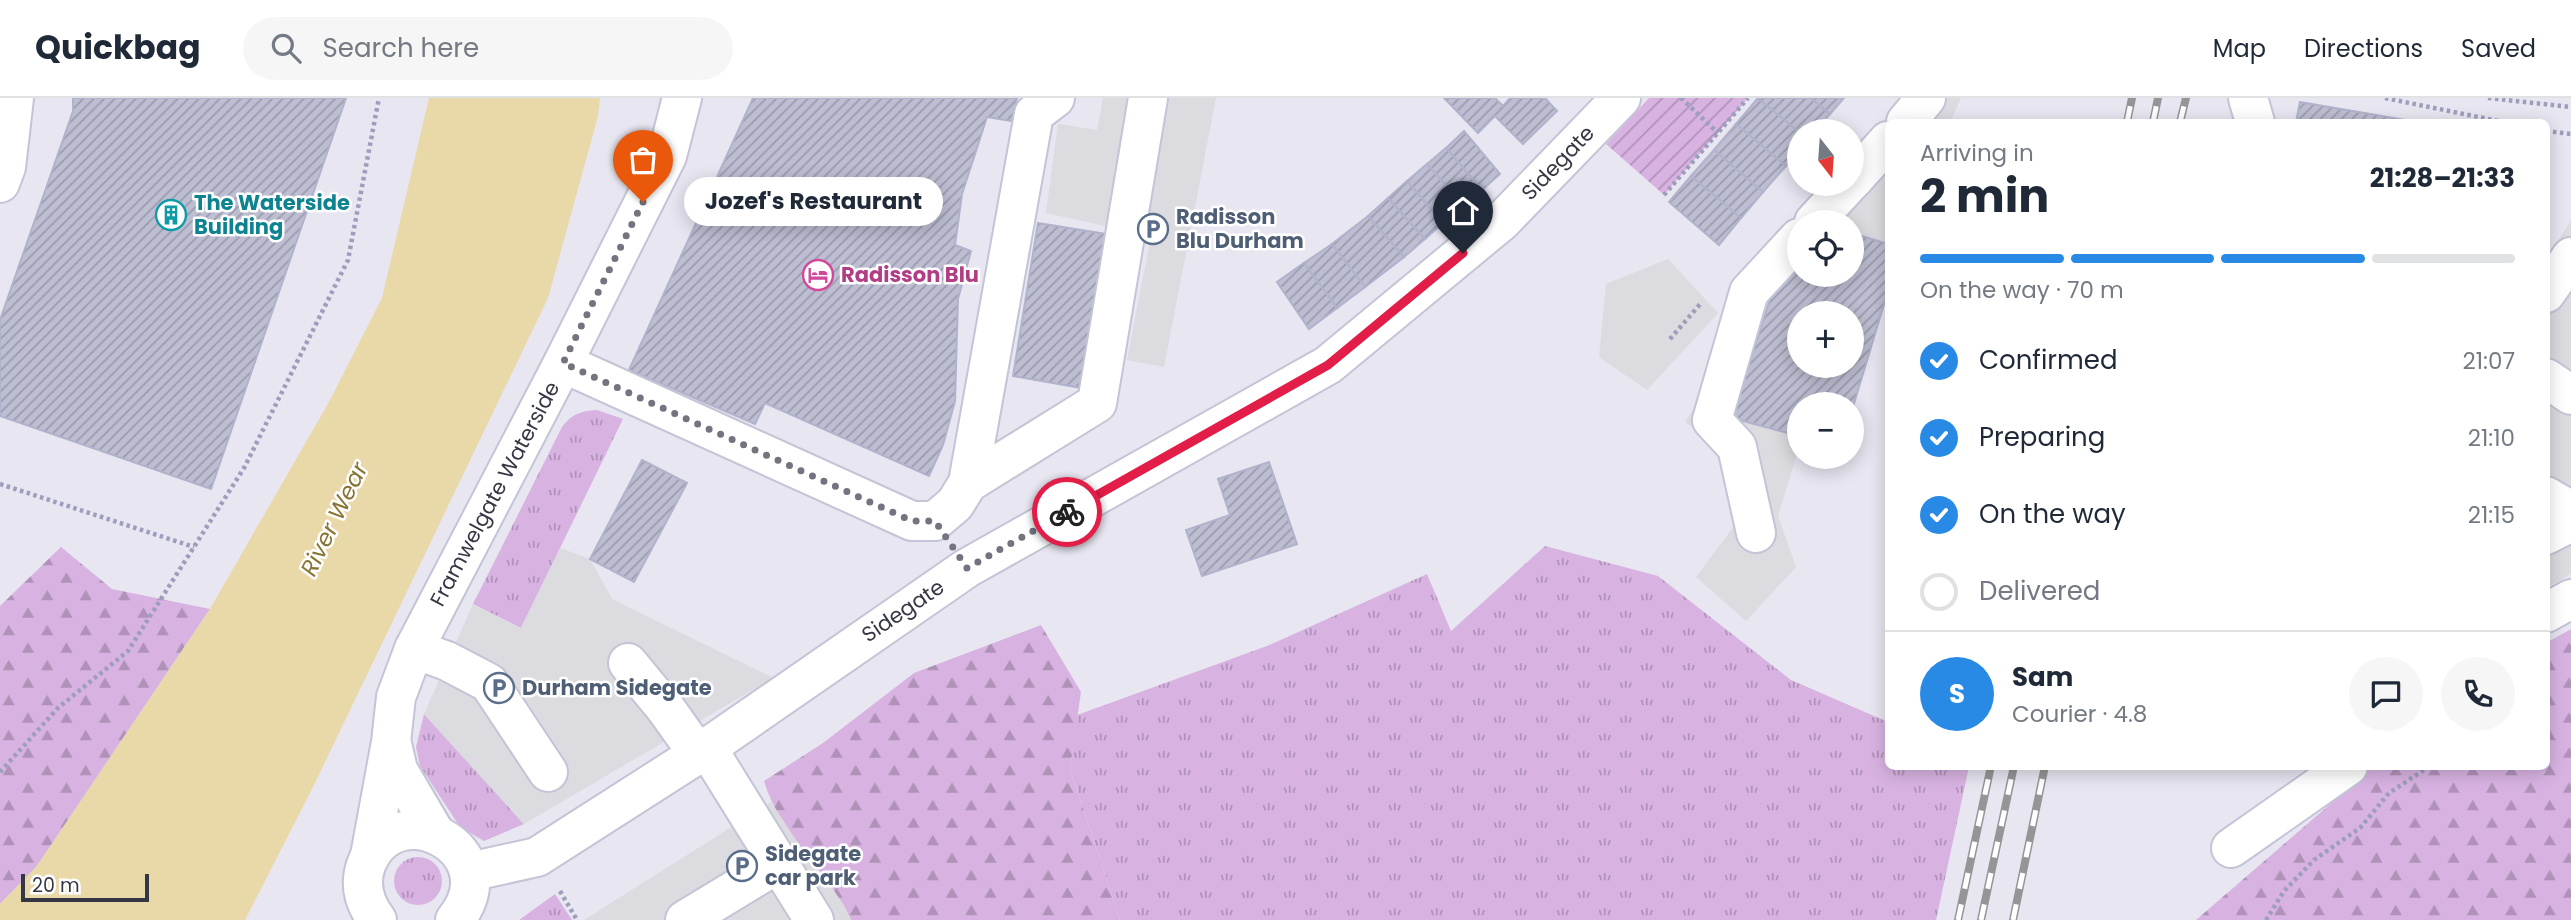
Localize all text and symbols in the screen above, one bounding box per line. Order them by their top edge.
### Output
search box [243,17,733,80]
text: Quickbag [35,24,201,71]
icon: search [267,29,305,67]
text: Search here [323,30,479,66]
text: Map [2213,32,2266,65]
text: Directions [2304,32,2423,65]
text: Saved [2461,32,2536,65]
street label: Sidegate [1515,119,1601,206]
north arrow [1787,119,1864,196]
map controls [1787,119,1864,469]
pin [613,130,673,202]
text: Arriving in [1920,137,2034,169]
icon: bag [624,141,662,179]
text: 21:28–21:33 [2370,160,2515,196]
text: 2 min [1920,164,2049,228]
callout: Jozef's Restaurant [685,178,944,226]
pin [1433,181,1493,253]
text: Jozef's Restaurant [705,185,922,217]
place label: The Waterside Building [194,188,350,241]
icon: home [1444,192,1482,230]
building icon: The Waterside Building [154,198,188,232]
place label: Radisson Blu Durham [1176,202,1304,255]
button: locate [1787,210,1864,287]
parking icon: Radisson Blu Durham [1136,212,1170,246]
hotel icon: Radisson Blu [801,258,835,292]
place label: Radisson Blu [841,260,979,289]
text: On the way · 70 m [1920,274,2124,306]
button: + [1787,301,1864,378]
icon: check [1920,342,1958,380]
text: Confirmed [1979,342,2117,378]
text: 21:07 [2463,345,2515,377]
street label: Framwelgate Waterside [423,376,566,611]
button: − [1787,392,1864,469]
icon: check [1920,419,1958,457]
text: Preparing [1979,419,2105,455]
text: 21:10 [2468,422,2515,454]
water label: River Wear [293,455,376,581]
courier [1032,477,1102,547]
icon: bike [1048,493,1086,531]
icon: check [1920,496,1958,534]
text: On the way [1979,496,2126,532]
text: 21:15 [2468,499,2515,531]
street label: Sidegate [856,572,950,649]
text: Delivered [1979,573,2100,609]
button: chat [2349,657,2423,731]
button: phone [2441,657,2515,731]
text: Sam [2012,659,2073,695]
parking icon: Durham Sidegate [482,671,516,705]
place label: Durham Sidegate [522,673,712,702]
text: S [1949,676,1965,712]
text: Courier · 4.8 [2012,698,2147,730]
place label: Sidegate car park [765,839,861,892]
parking icon: Sidegate car park [725,849,759,883]
scale bar [21,871,149,903]
text: 20 m [32,872,80,899]

